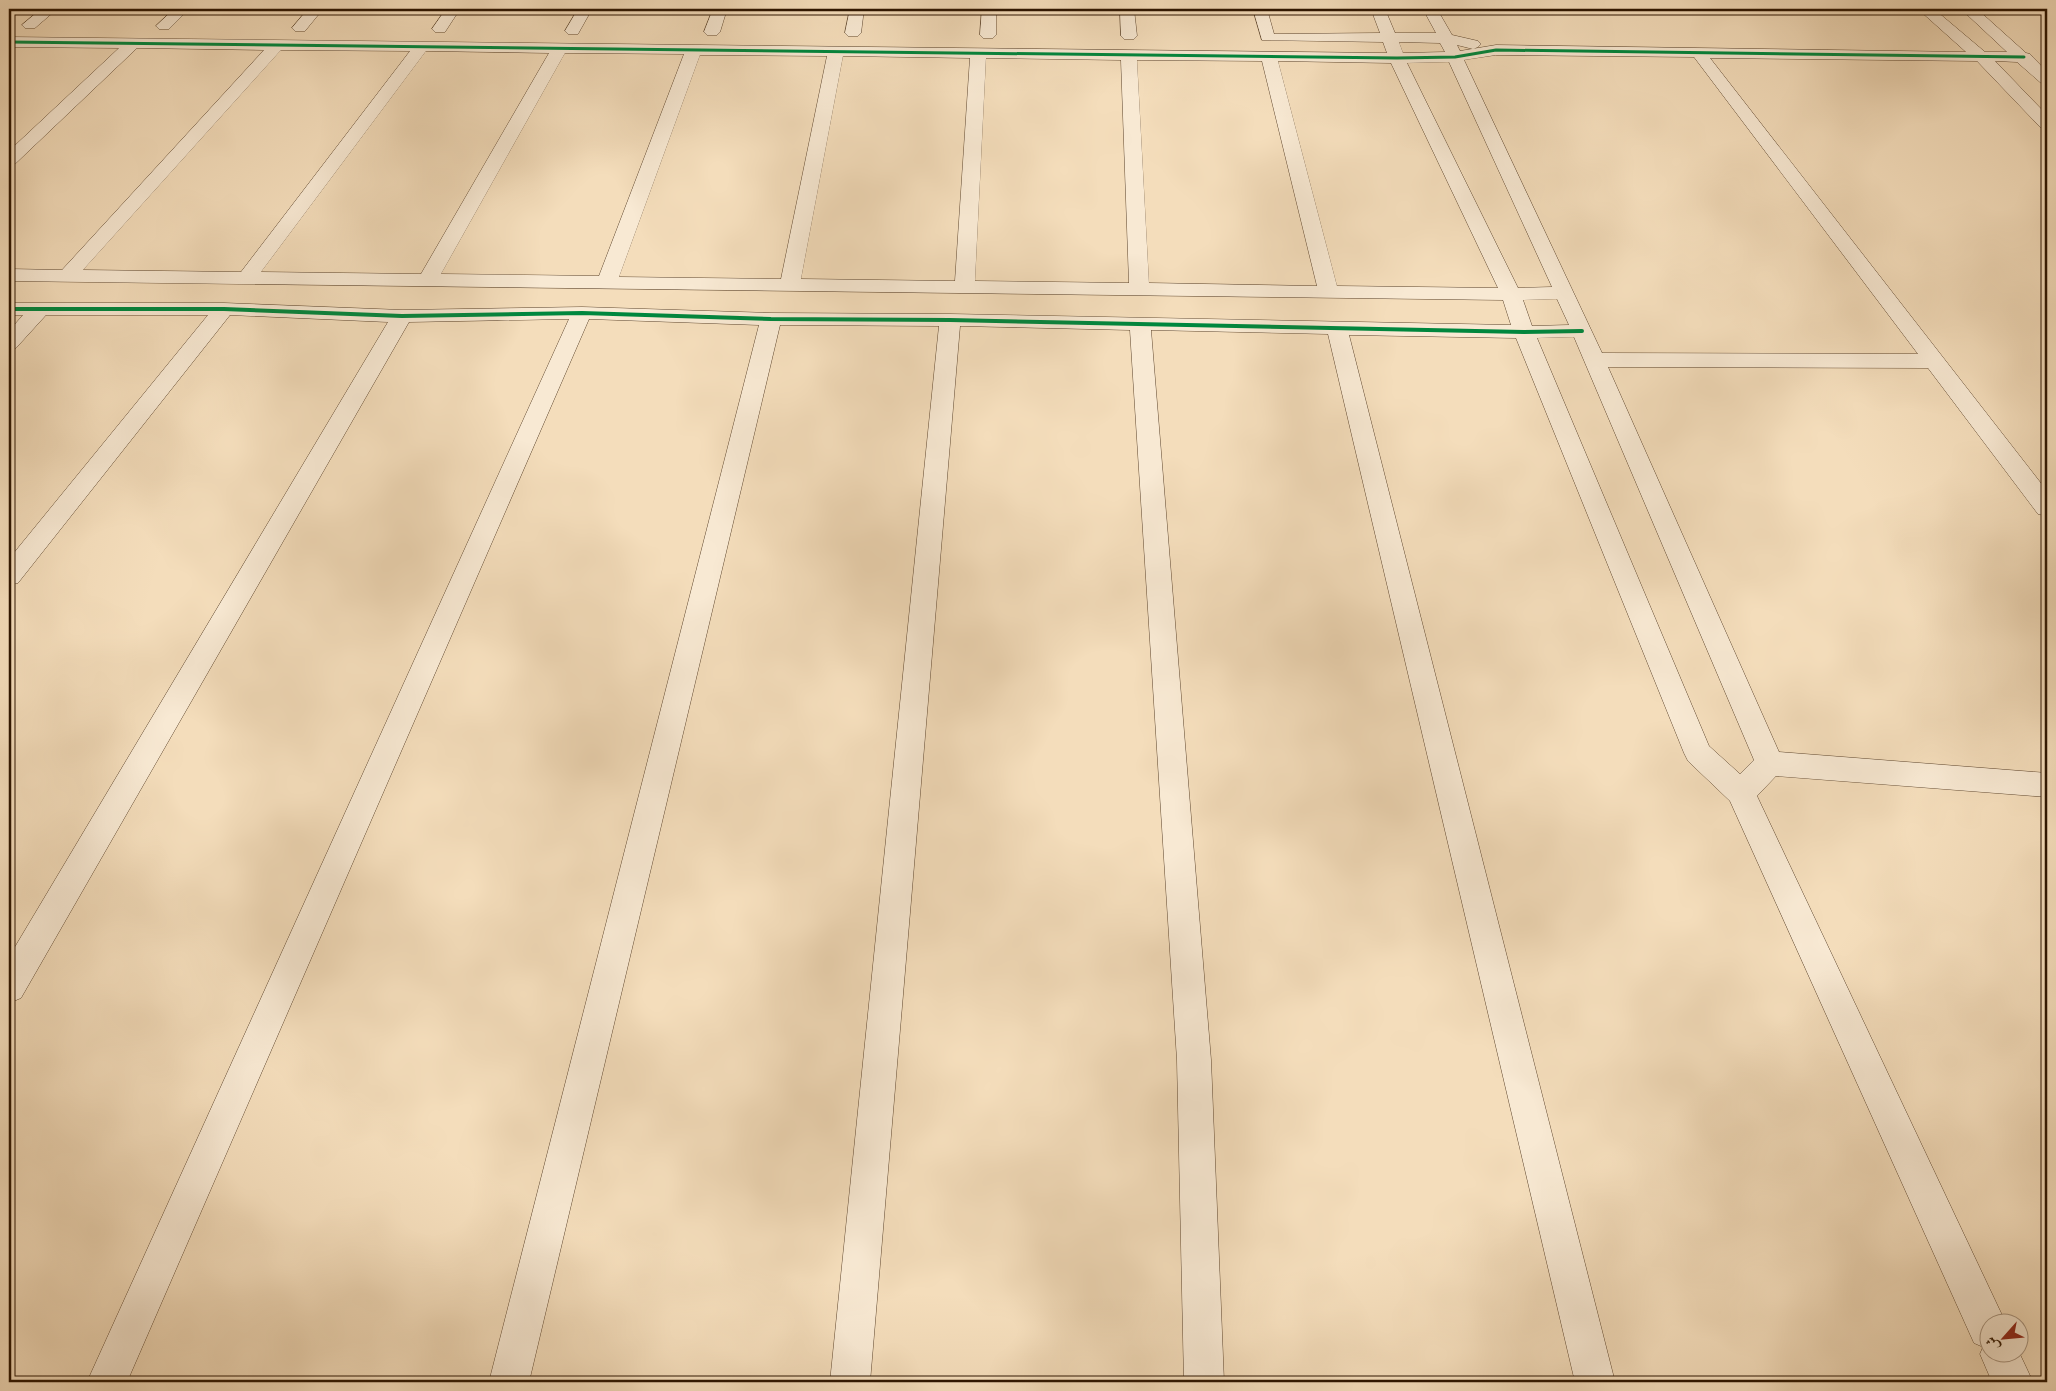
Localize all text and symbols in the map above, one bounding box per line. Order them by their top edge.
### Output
north arrow [1978,1314,2028,1364]
text: ش [1984,1334,2003,1353]

